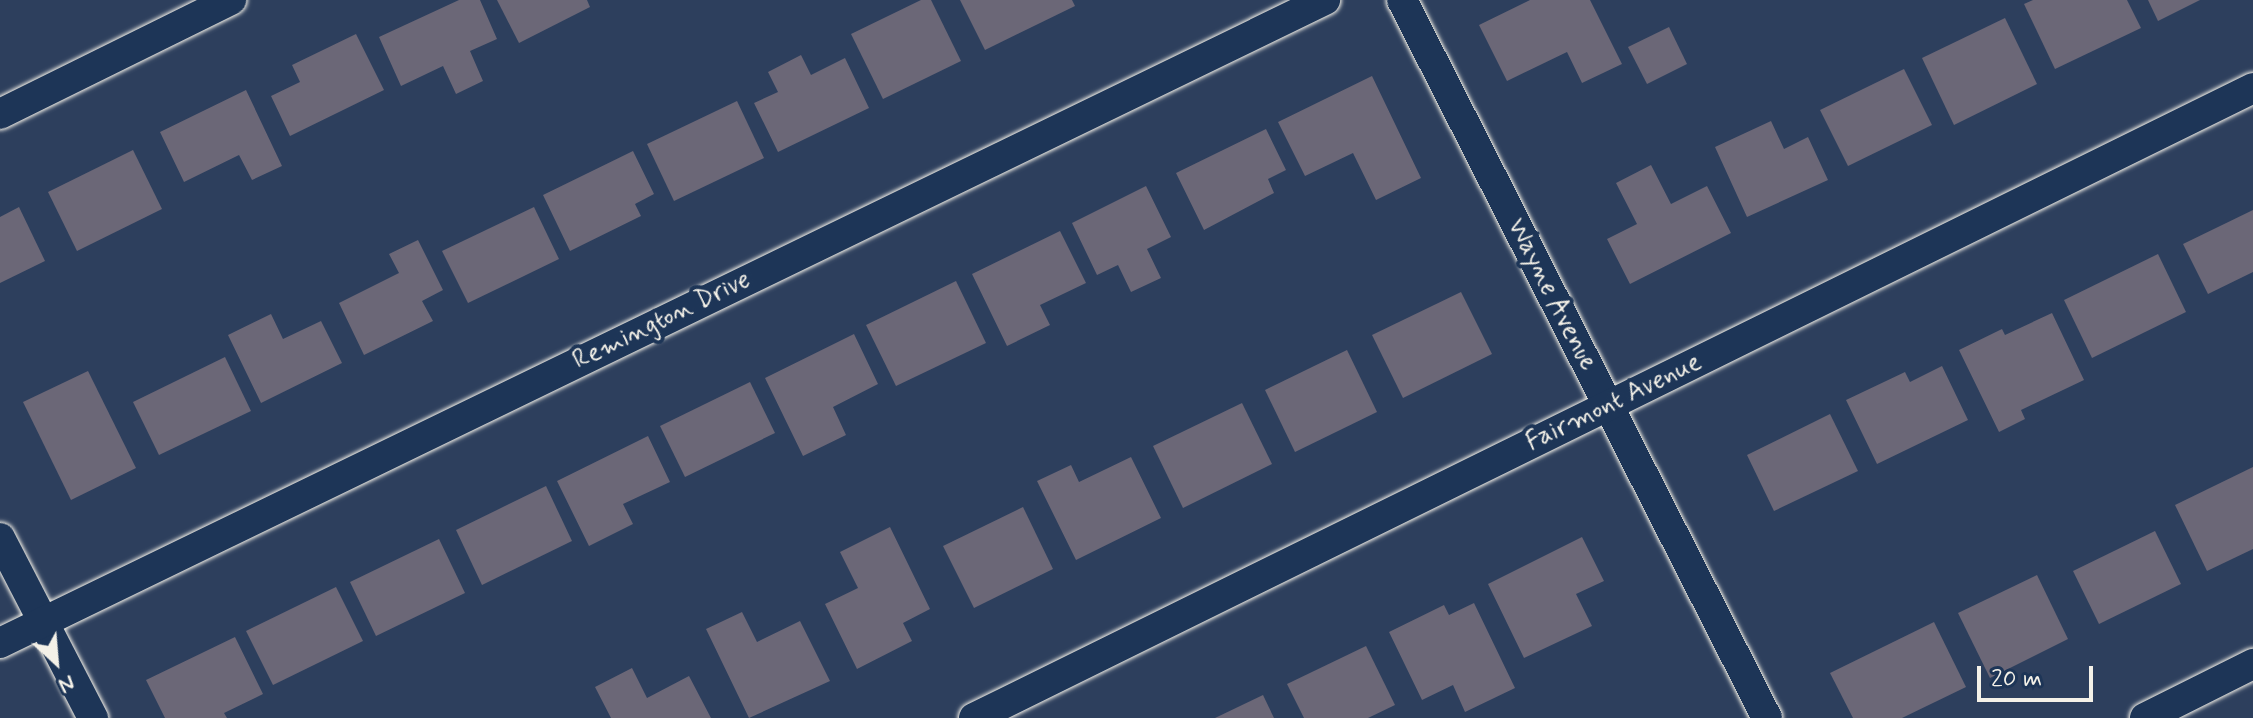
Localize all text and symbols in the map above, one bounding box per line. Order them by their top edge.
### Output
street label: Wayne Avenue [1498,212,1604,378]
street label: Remington Drive [568,265,756,377]
street label: Fairmont Avenue [1520,347,1708,459]
north arrow [16,622,96,702]
scale bar [1981,650,2097,700]
text: 20 m [1991,664,2042,695]
text: N [54,668,79,699]

